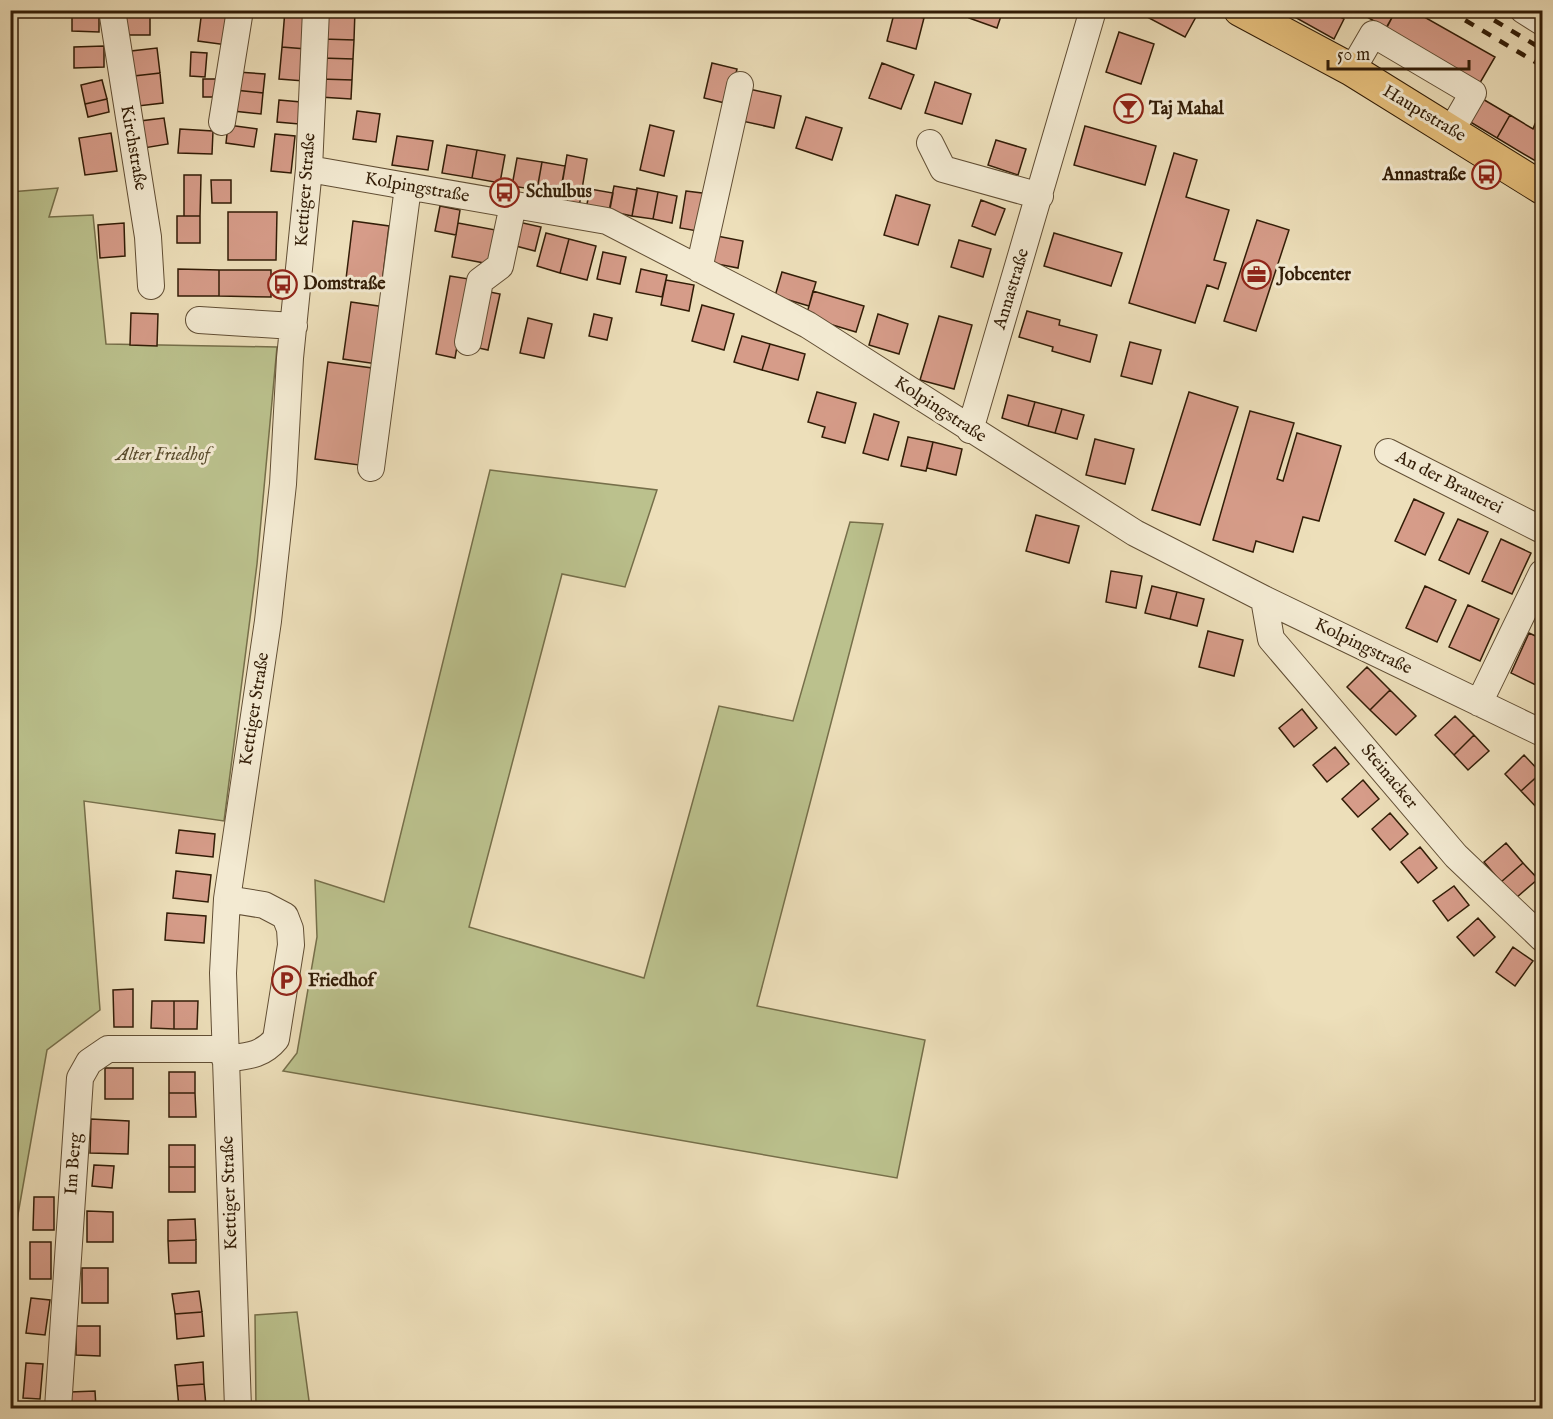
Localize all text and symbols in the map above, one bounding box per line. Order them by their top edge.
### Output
scale bar [1328,33,1469,71]
text: 50 m [1337,44,1370,67]
street label: Hauptstraße [1378,80,1470,148]
bar icon: Taj Mahal [1112,93,1144,125]
place label: Taj Mahal [1148,98,1225,121]
street label: Kirchstraße [114,104,152,192]
street label: Kettiger Straße [291,132,321,248]
bus stop icon: Annastraße [1471,159,1503,191]
place label: Annastraße [1381,164,1467,187]
street label: Kolpingstraße [363,167,471,209]
bus stop icon: Schulbus [489,176,521,208]
place label: Schulbus [526,181,593,204]
street label: Annastraße [988,246,1035,333]
office icon: Jobcenter [1241,259,1273,291]
place label: Jobcenter [1276,264,1351,287]
bus stop icon: Domstraße [266,268,298,300]
place label: Domstraße [303,273,386,296]
street label: Kolpingstraße [889,372,991,448]
park label: Alter Friedhof [114,444,214,467]
street label: An der Brauerei [1390,446,1507,520]
street label: Kolpingstraße [1310,613,1416,681]
street label: Kettiger Straße [235,651,275,767]
street label: Steinacker [1355,740,1423,815]
parking icon: Friedhof [271,965,303,997]
place label: Friedhof [308,970,378,993]
street label: Im Berg [60,1132,88,1196]
street label: Kettiger Straße [217,1135,243,1251]

